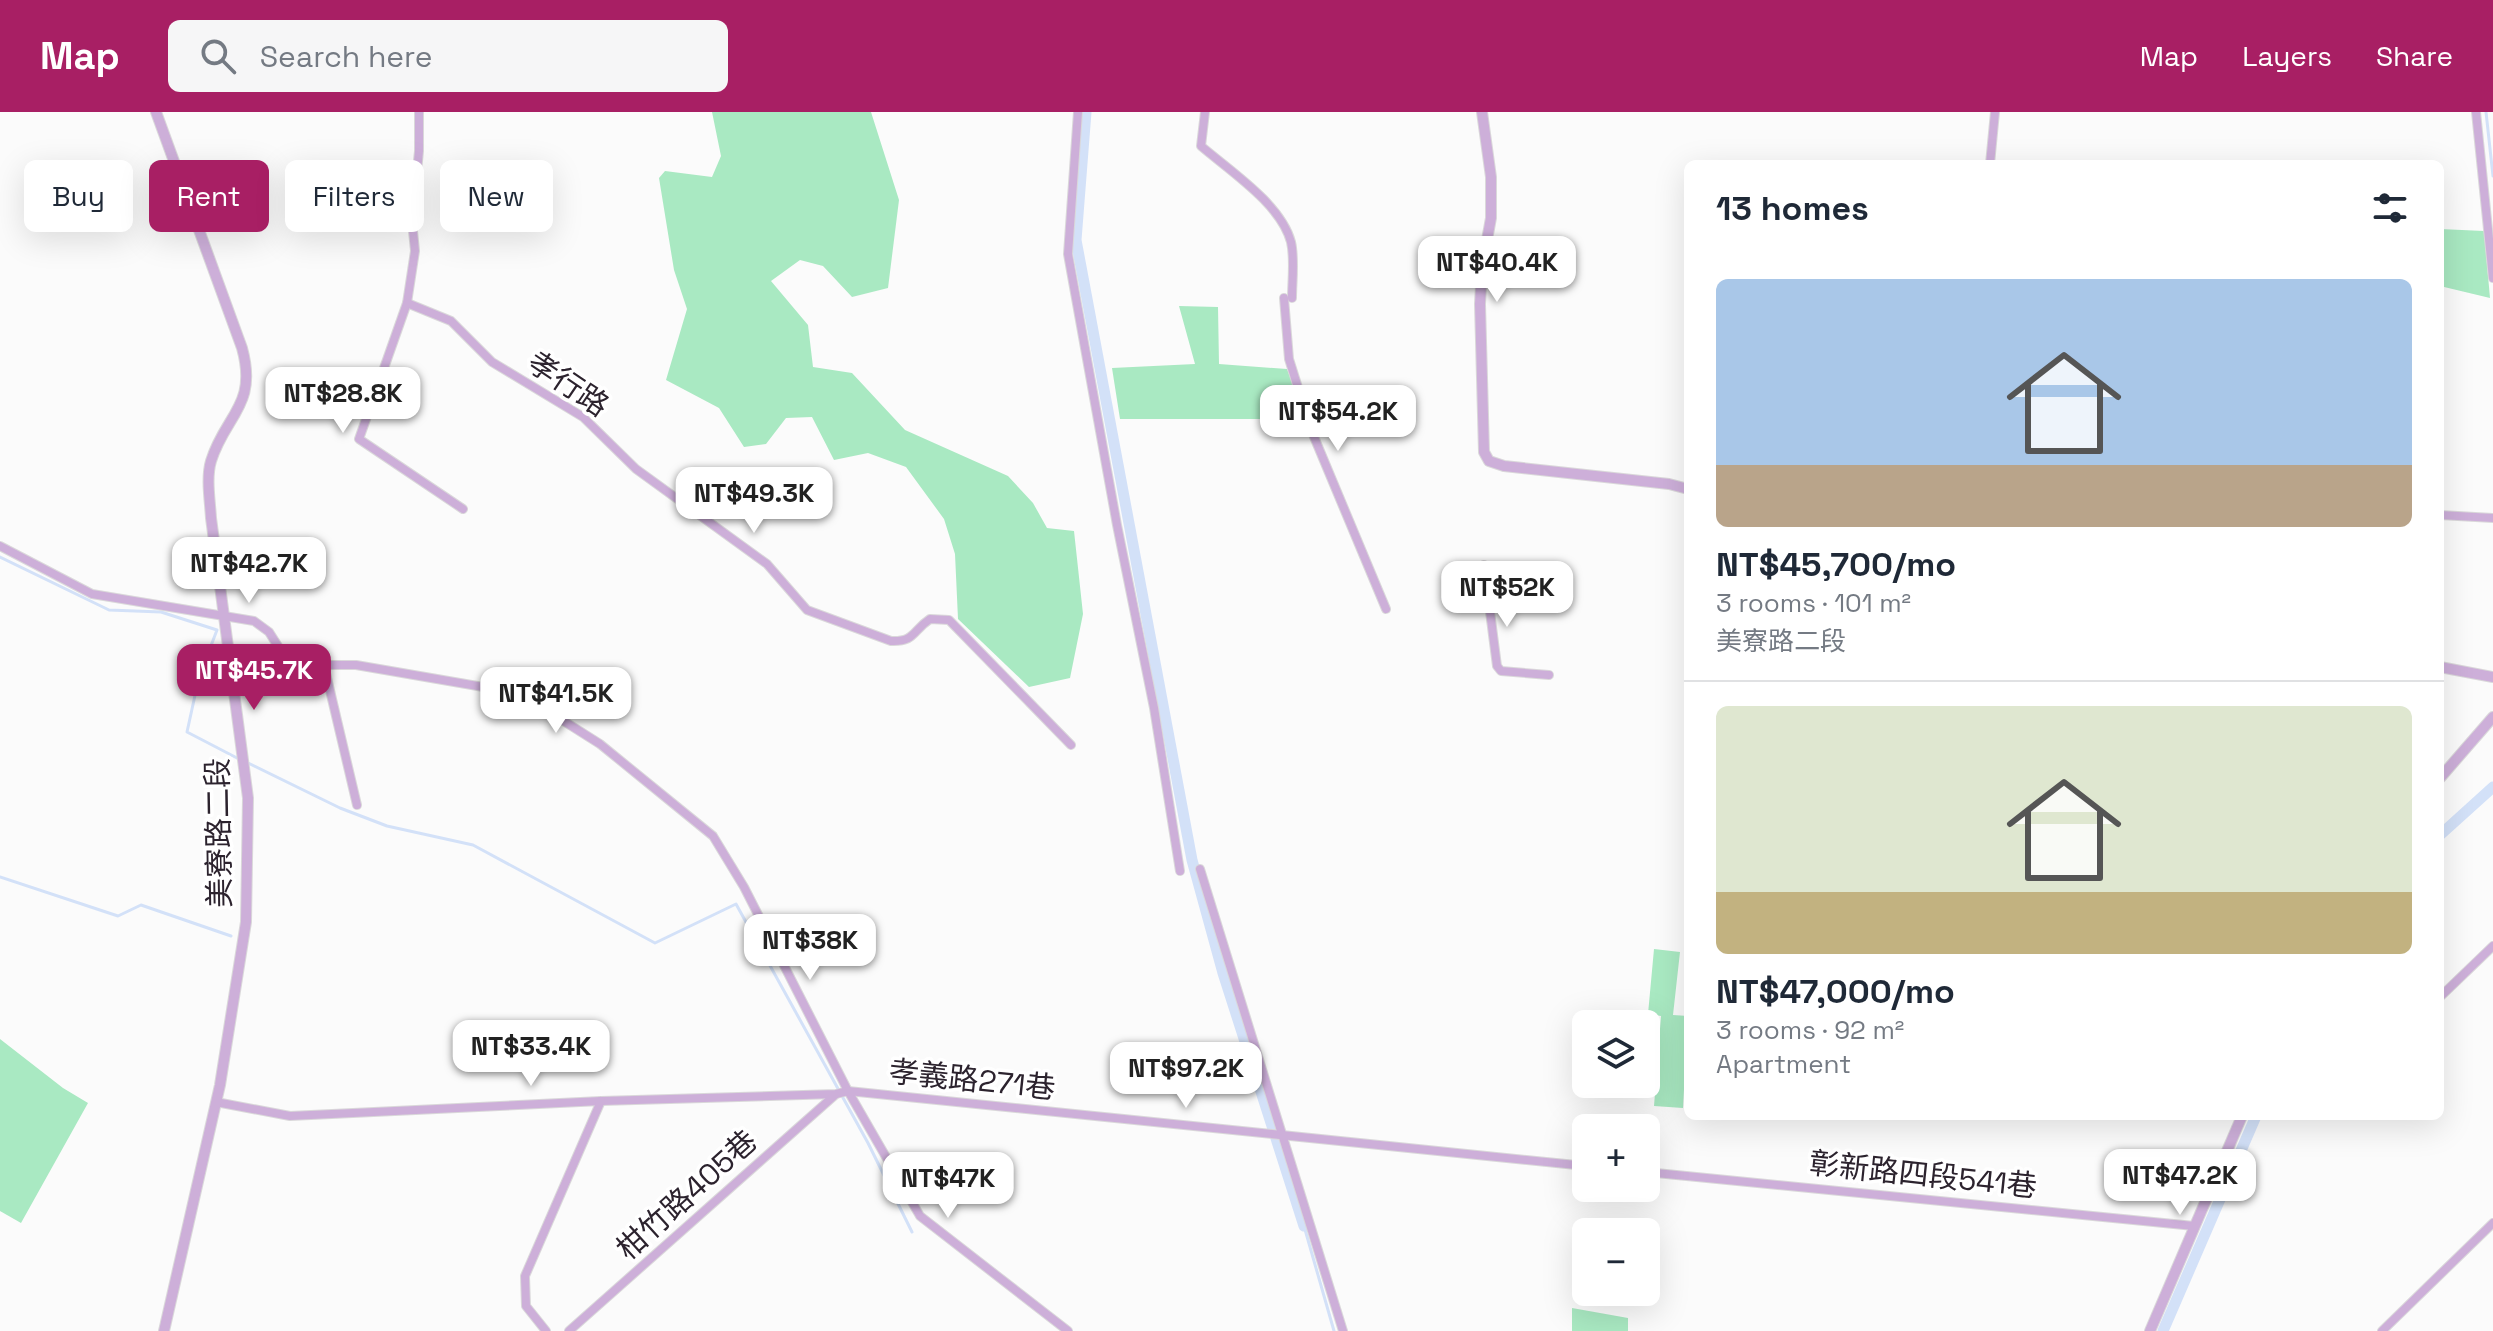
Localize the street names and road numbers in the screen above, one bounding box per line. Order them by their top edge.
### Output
street label: 孝行路 [520,342,616,425]
street label: 美寮路二段 [198,758,239,908]
street label: 孝義路271巷 [887,1051,1057,1108]
street label: 柑竹路405巷 [608,1121,765,1268]
street label: 彰新路四段541巷 [1807,1143,2039,1206]

